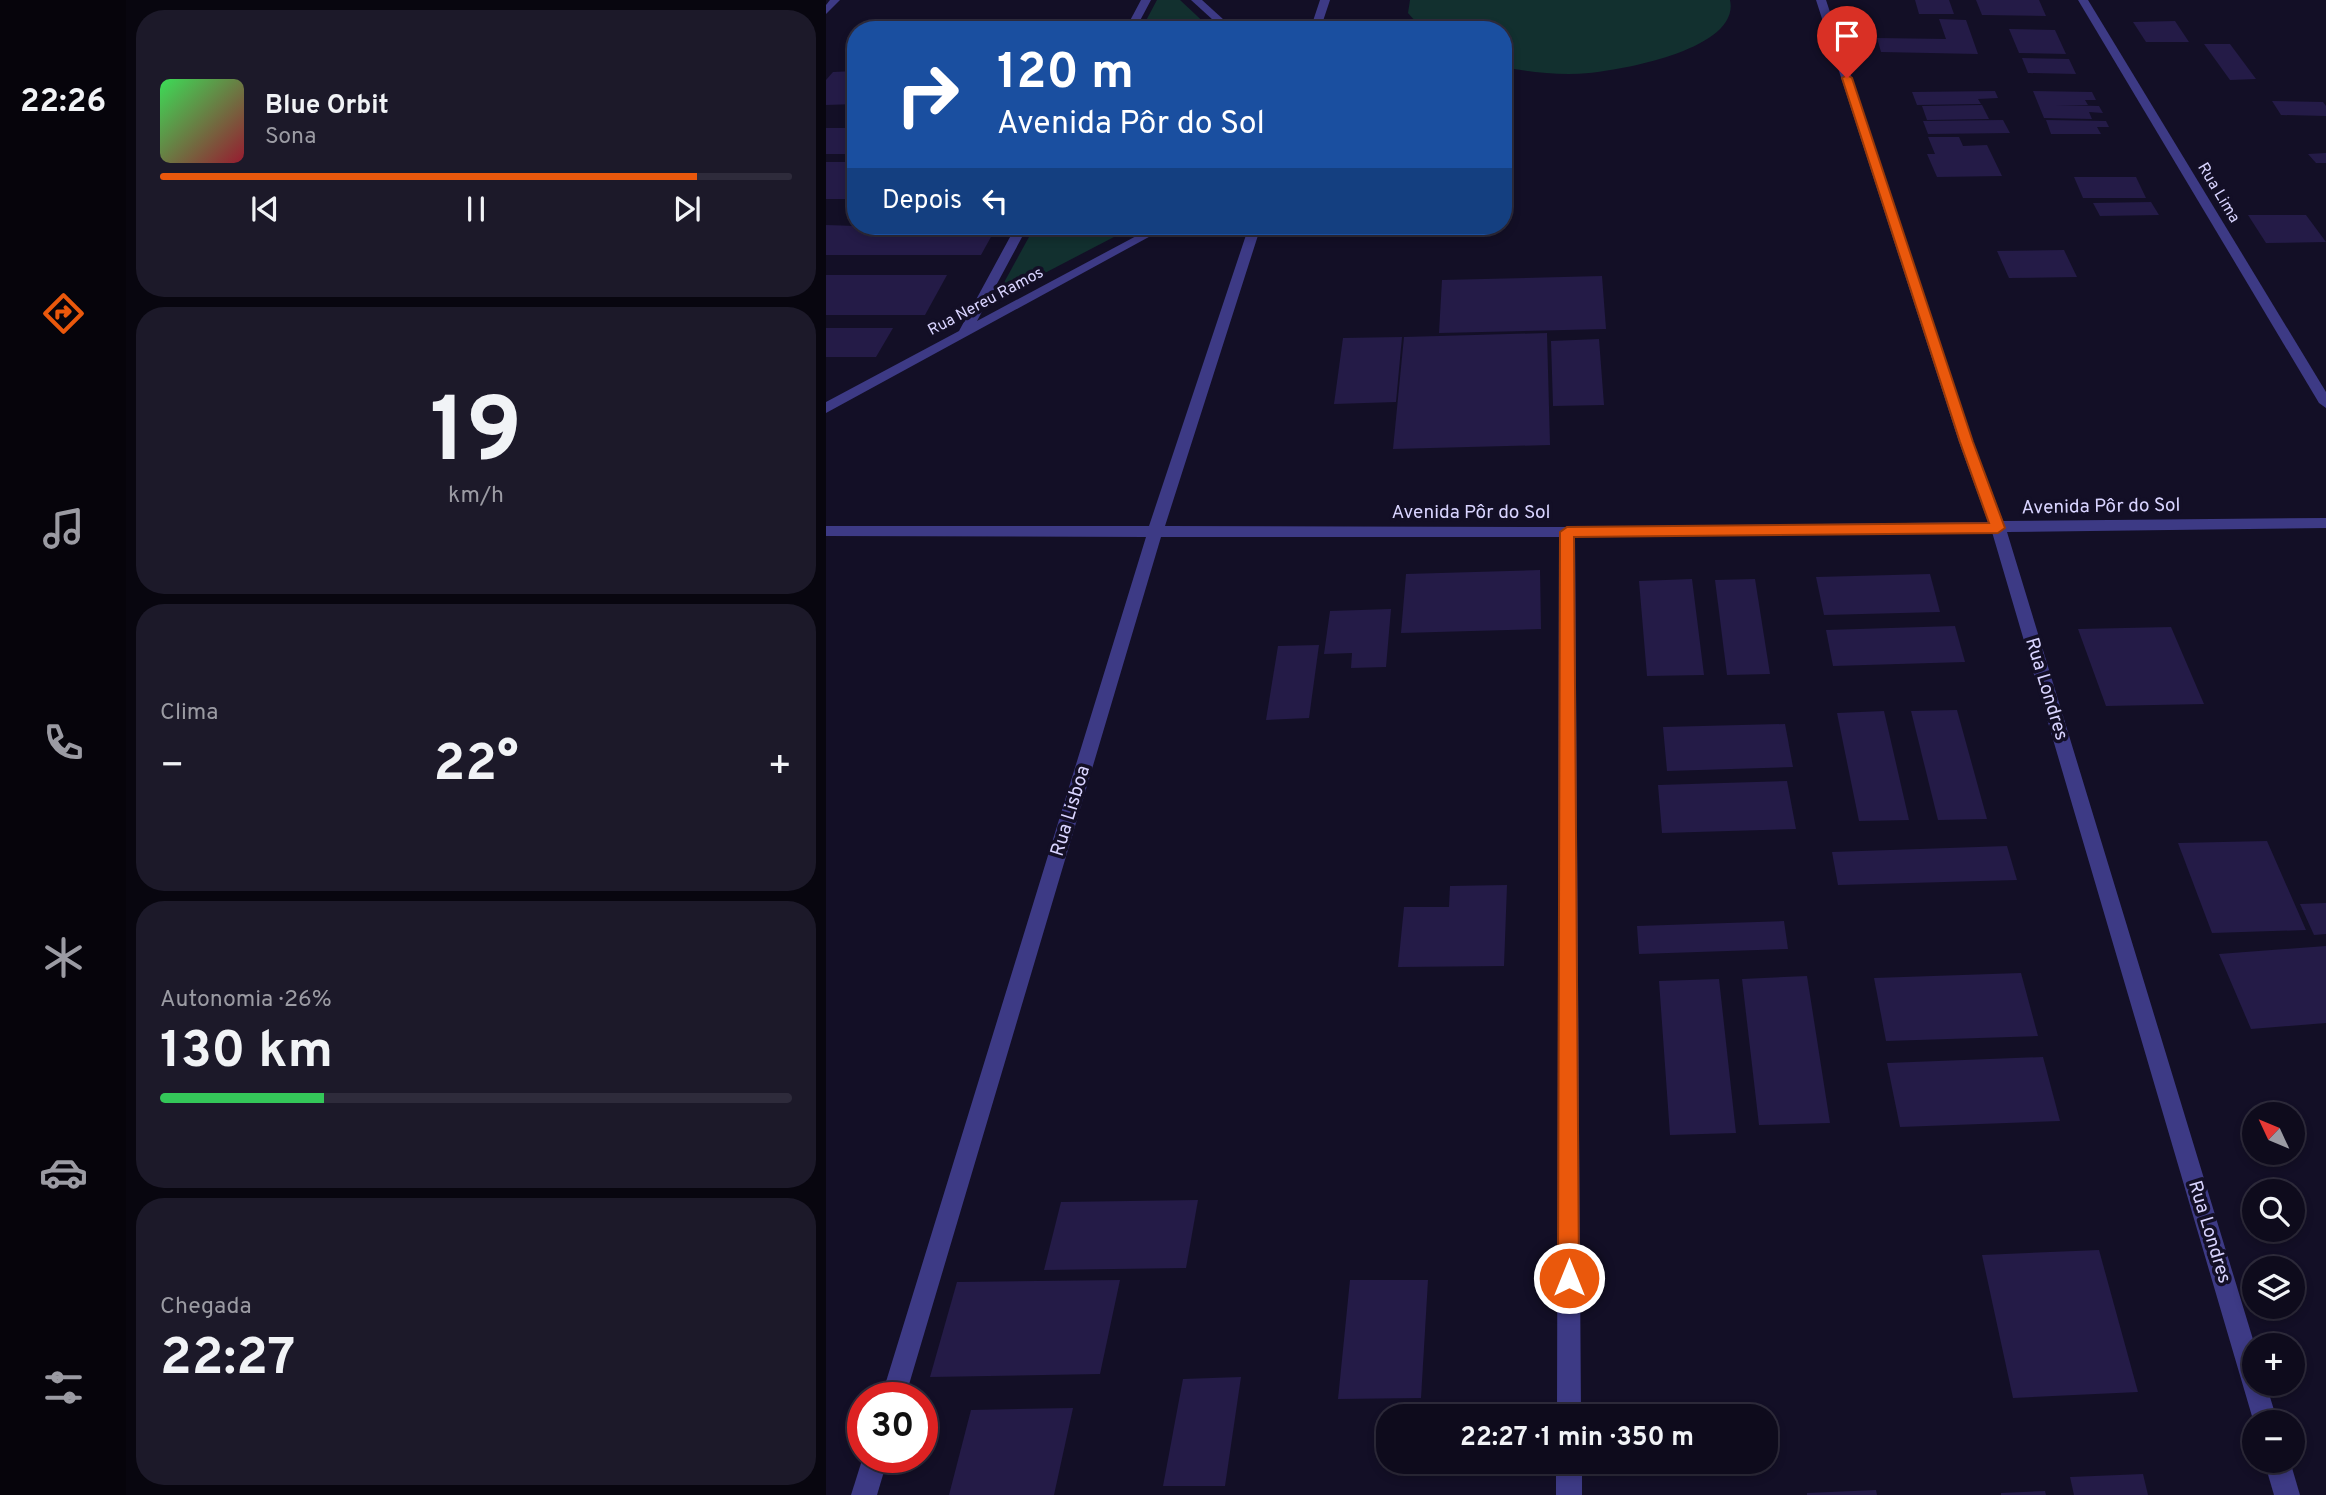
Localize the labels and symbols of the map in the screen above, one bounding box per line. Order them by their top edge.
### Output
pin [1817,6,1877,78]
street label: Rua Lima [2192,159,2244,227]
street label: Rua Nereu Ramos [925,263,1047,341]
street label: Avenida Pôr do Sol [2021,494,2181,520]
street label: Avenida Pôr do Sol [1391,501,1551,525]
street label: Rua Londres [2019,635,2073,743]
street label: Rua Lisboa [1046,763,1096,859]
north arrow [2242,1102,2305,1166]
street label: Rua Londres [2182,1178,2236,1286]
position arrow [1532,1241,1606,1315]
speed limit sign: 30 [847,1382,938,1473]

